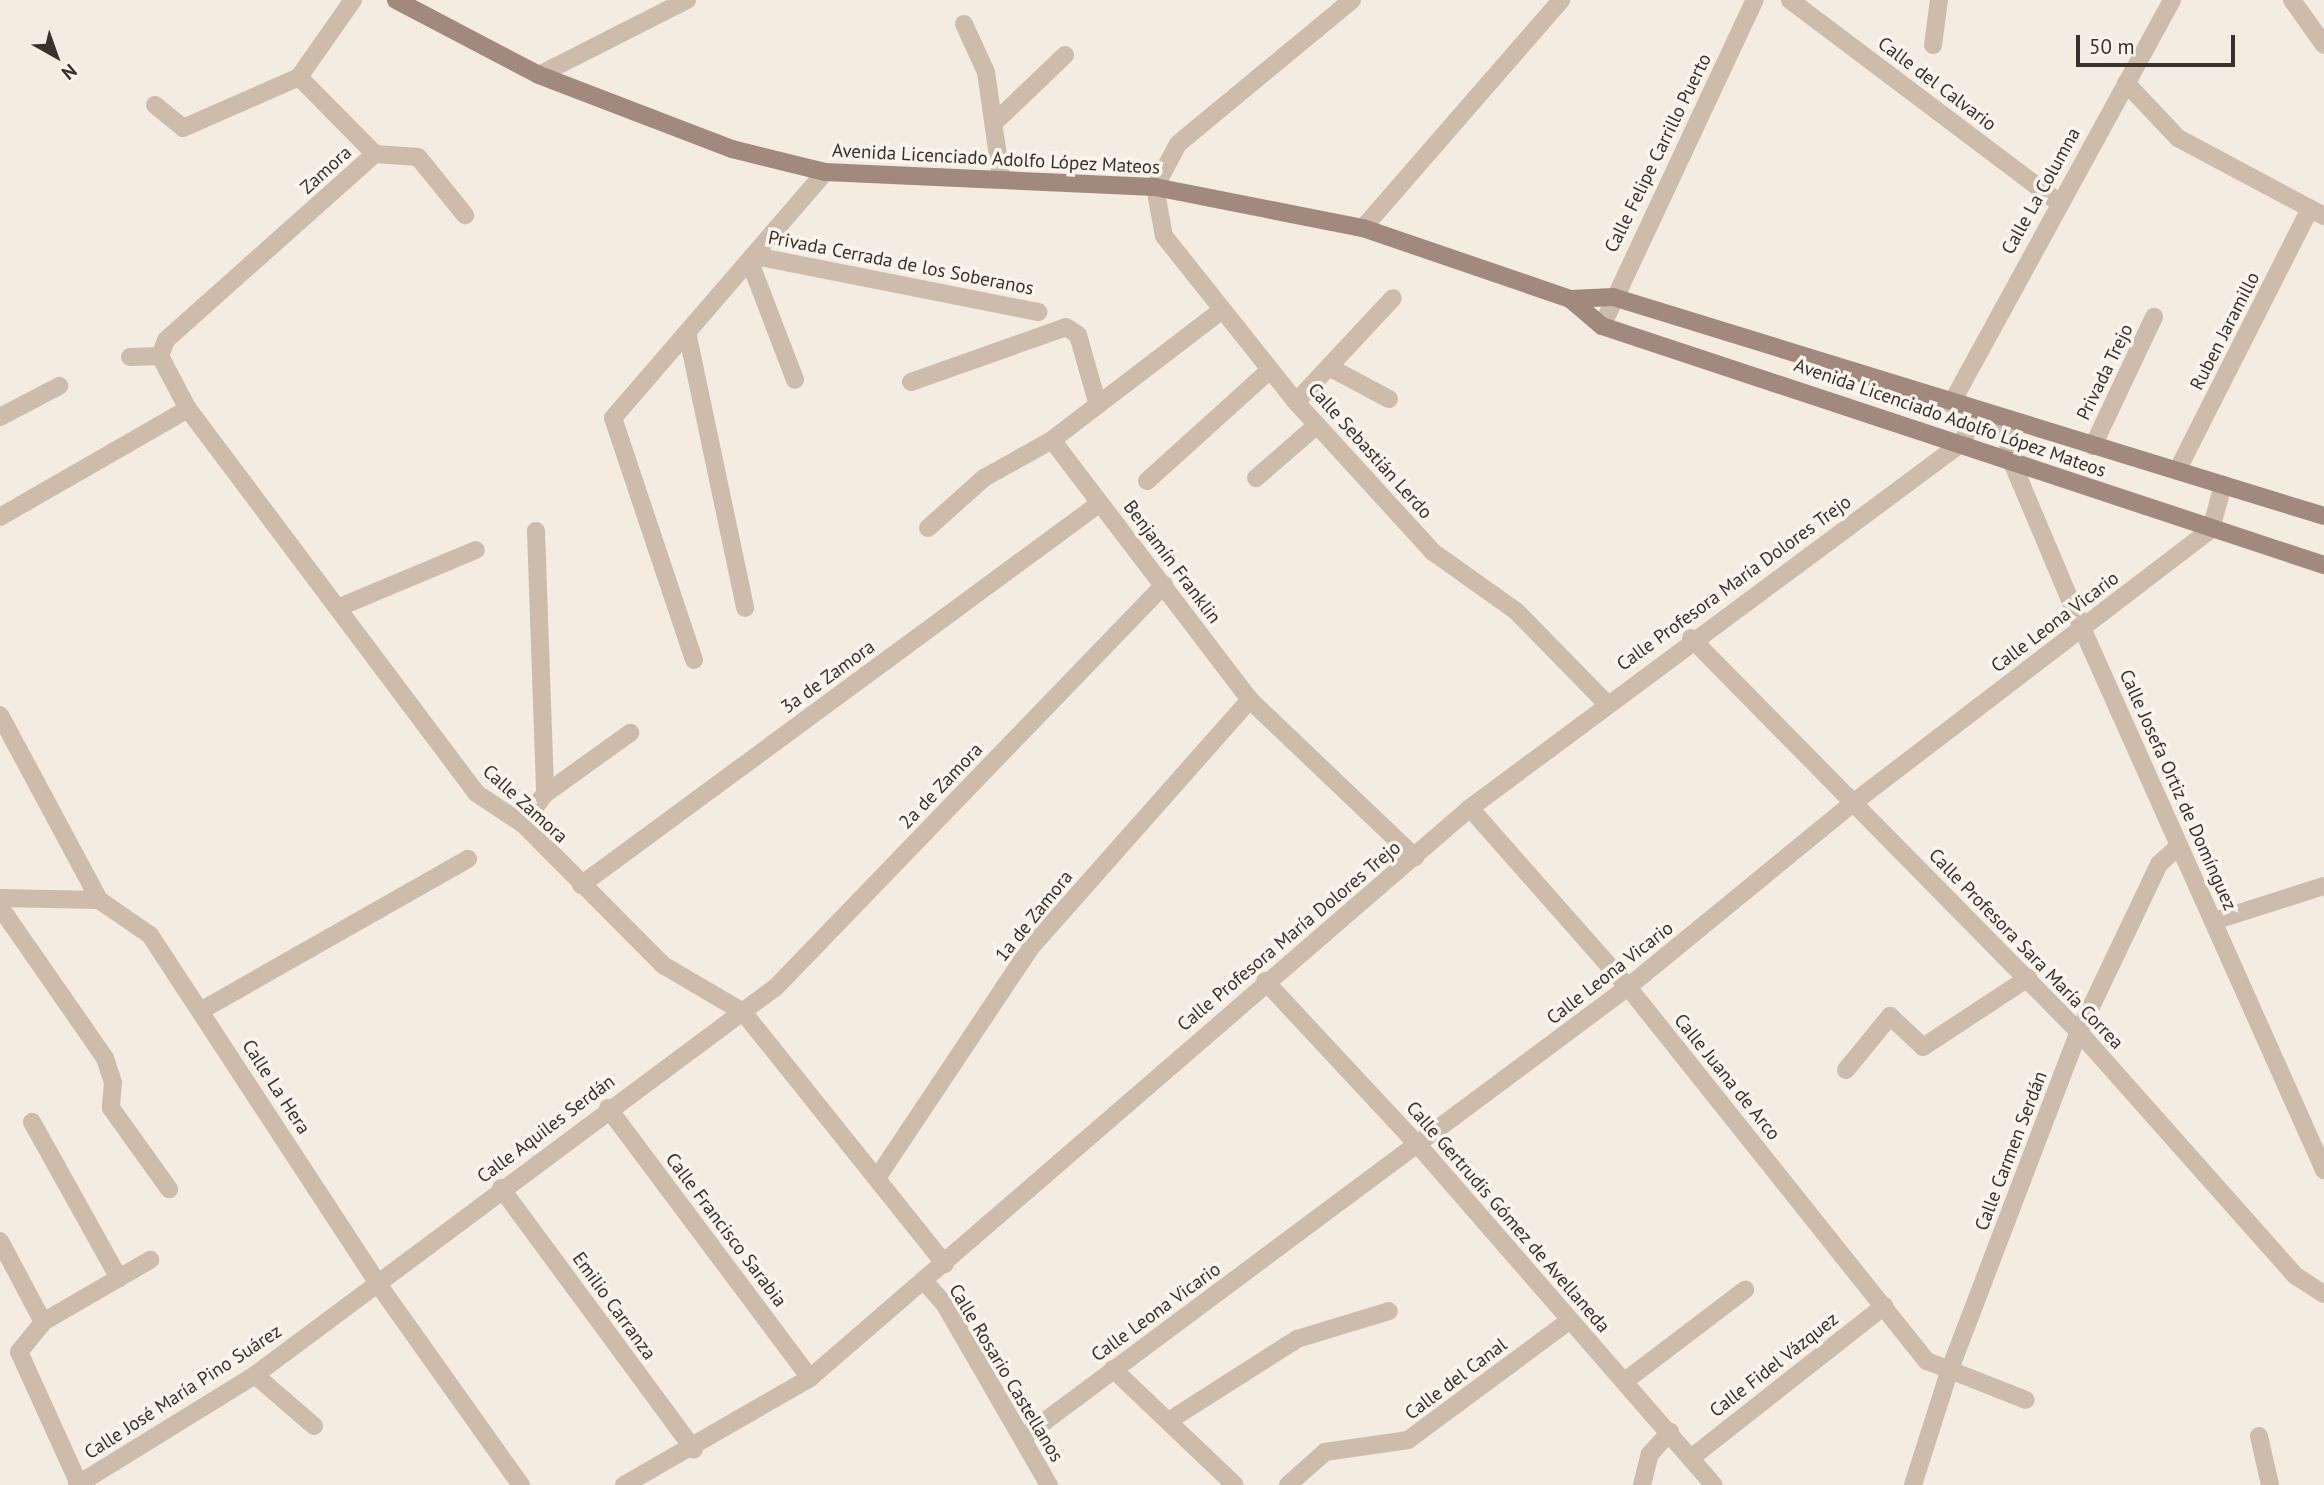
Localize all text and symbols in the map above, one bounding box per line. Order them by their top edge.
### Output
north arrow [21,21,91,91]
scale bar [2079,21,2238,65]
street label: Calle del Calvario [1873,32,2001,136]
text: 50 m [2089,33,2135,60]
street label: Calle Felipe Carrillo Puerto [1600,50,1716,256]
text: N [57,59,82,85]
street label: Calle La Columna [1997,124,2085,258]
street label: Avenida Licenciado Adolfo López Mateos [831,139,1161,179]
street label: Zamora [296,141,356,199]
street label: Privada Cerrada de los Soberanos [766,226,1036,300]
street label: Ruben Jaramillo [2185,268,2265,394]
street label: Privada Trejo [2072,320,2138,424]
street label: Avenida Licenciado Adolfo López Mateos [1790,354,2110,482]
street label: Calle Sebastián Lerdo [1303,378,1437,524]
street label: Calle Profesora María Dolores Trejo [1612,490,1856,676]
street label: Benjamín Franklin [1118,496,1226,628]
street label: Calle Leona Vicario [1986,566,2124,678]
street label: 3a de Zamora [777,635,879,719]
street label: Calle Josefa Ortiz de Domínguez [2114,666,2242,914]
street label: 2a de Zamora [894,738,988,834]
street label: Calle Zamora [478,760,572,848]
street label: Calle Profesora María Dolores Trejo [1173,836,1405,1036]
street label: Calle Profesora Sara María Correa [1924,844,2128,1054]
street label: 1a de Zamora [990,866,1078,966]
street label: Calle Leona Vicario [1542,916,1678,1030]
street label: Calle Juana de Arco [1669,1009,1785,1145]
street label: Calle La Hera [237,1035,315,1139]
street label: Calle Carmen Serdán [1970,1068,2052,1234]
street label: Calle Aquiles Serdán [473,1070,619,1188]
street label: Calle Gertrudis Gómez de Avellaneda [1401,1096,1615,1338]
street label: Calle Francisco Sarabia [661,1148,791,1312]
street label: Emilio Carranza [567,1248,661,1364]
street label: Calle Leona Vicario [1087,1257,1225,1367]
street label: Calle Rosario Castellanos [944,1280,1068,1466]
street label: Calle Fidel Vázquez [1705,1308,1843,1422]
street label: Calle José María Pino Suárez [80,1320,286,1464]
street label: Calle del Canal [1401,1333,1511,1425]

